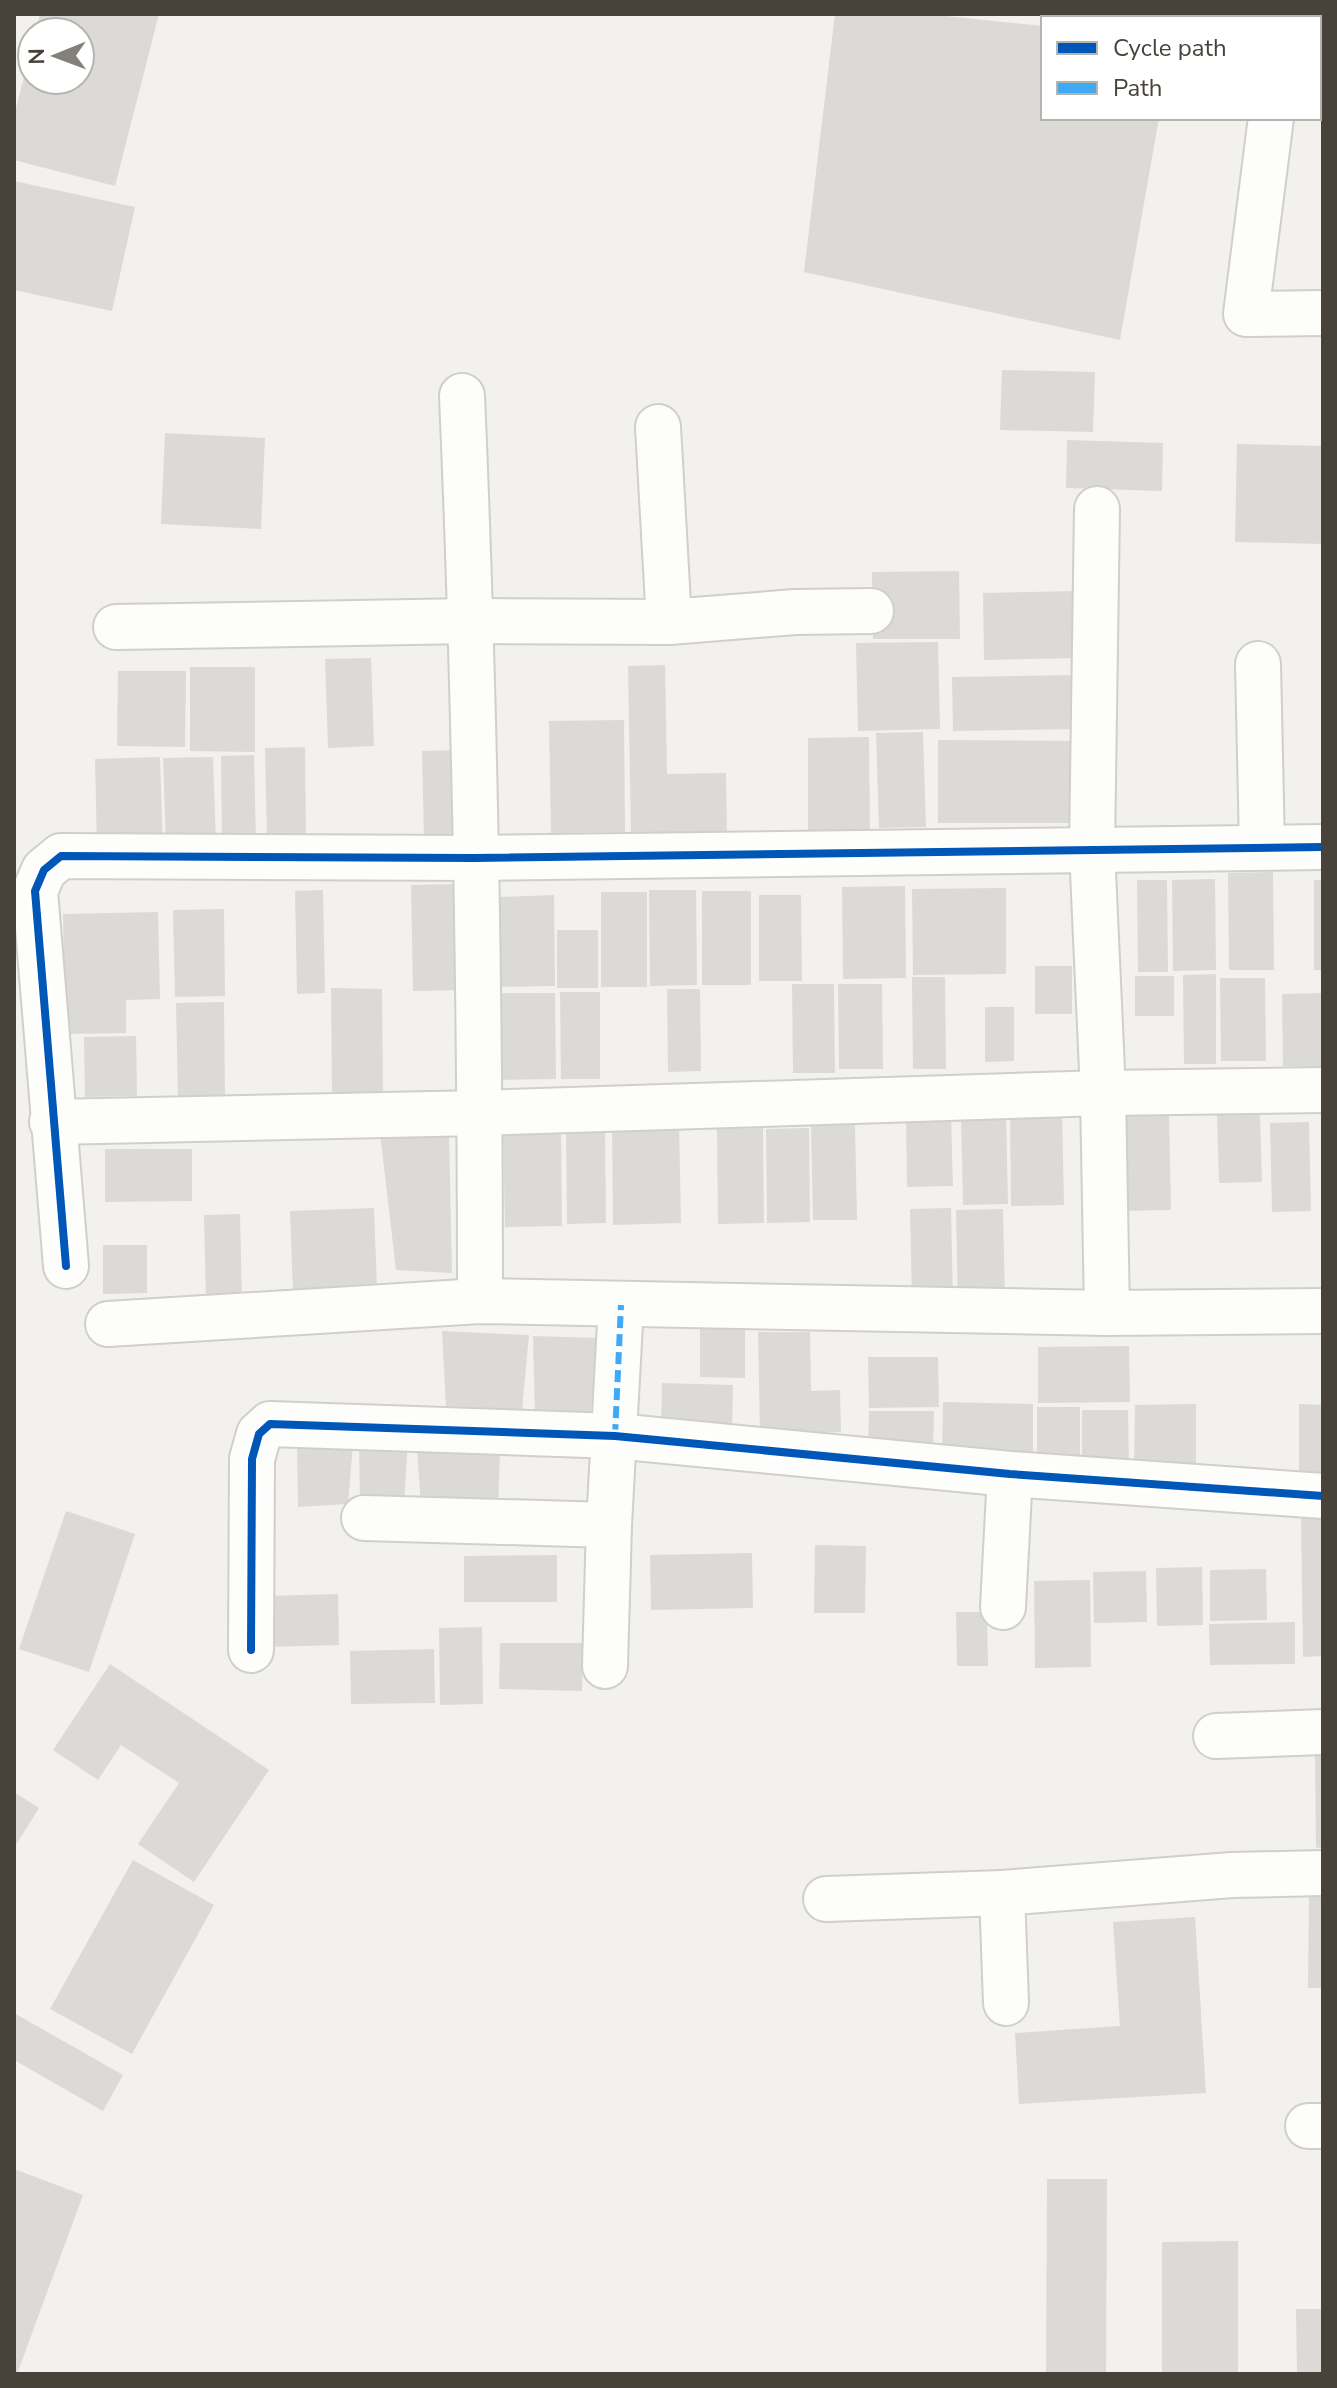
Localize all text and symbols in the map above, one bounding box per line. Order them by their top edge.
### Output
north arrow [16,16,96,96]
legend [1041,16,1321,120]
text: Cycle path [1113,32,1227,64]
text: N [22,48,52,65]
text: Path [1113,72,1162,104]

